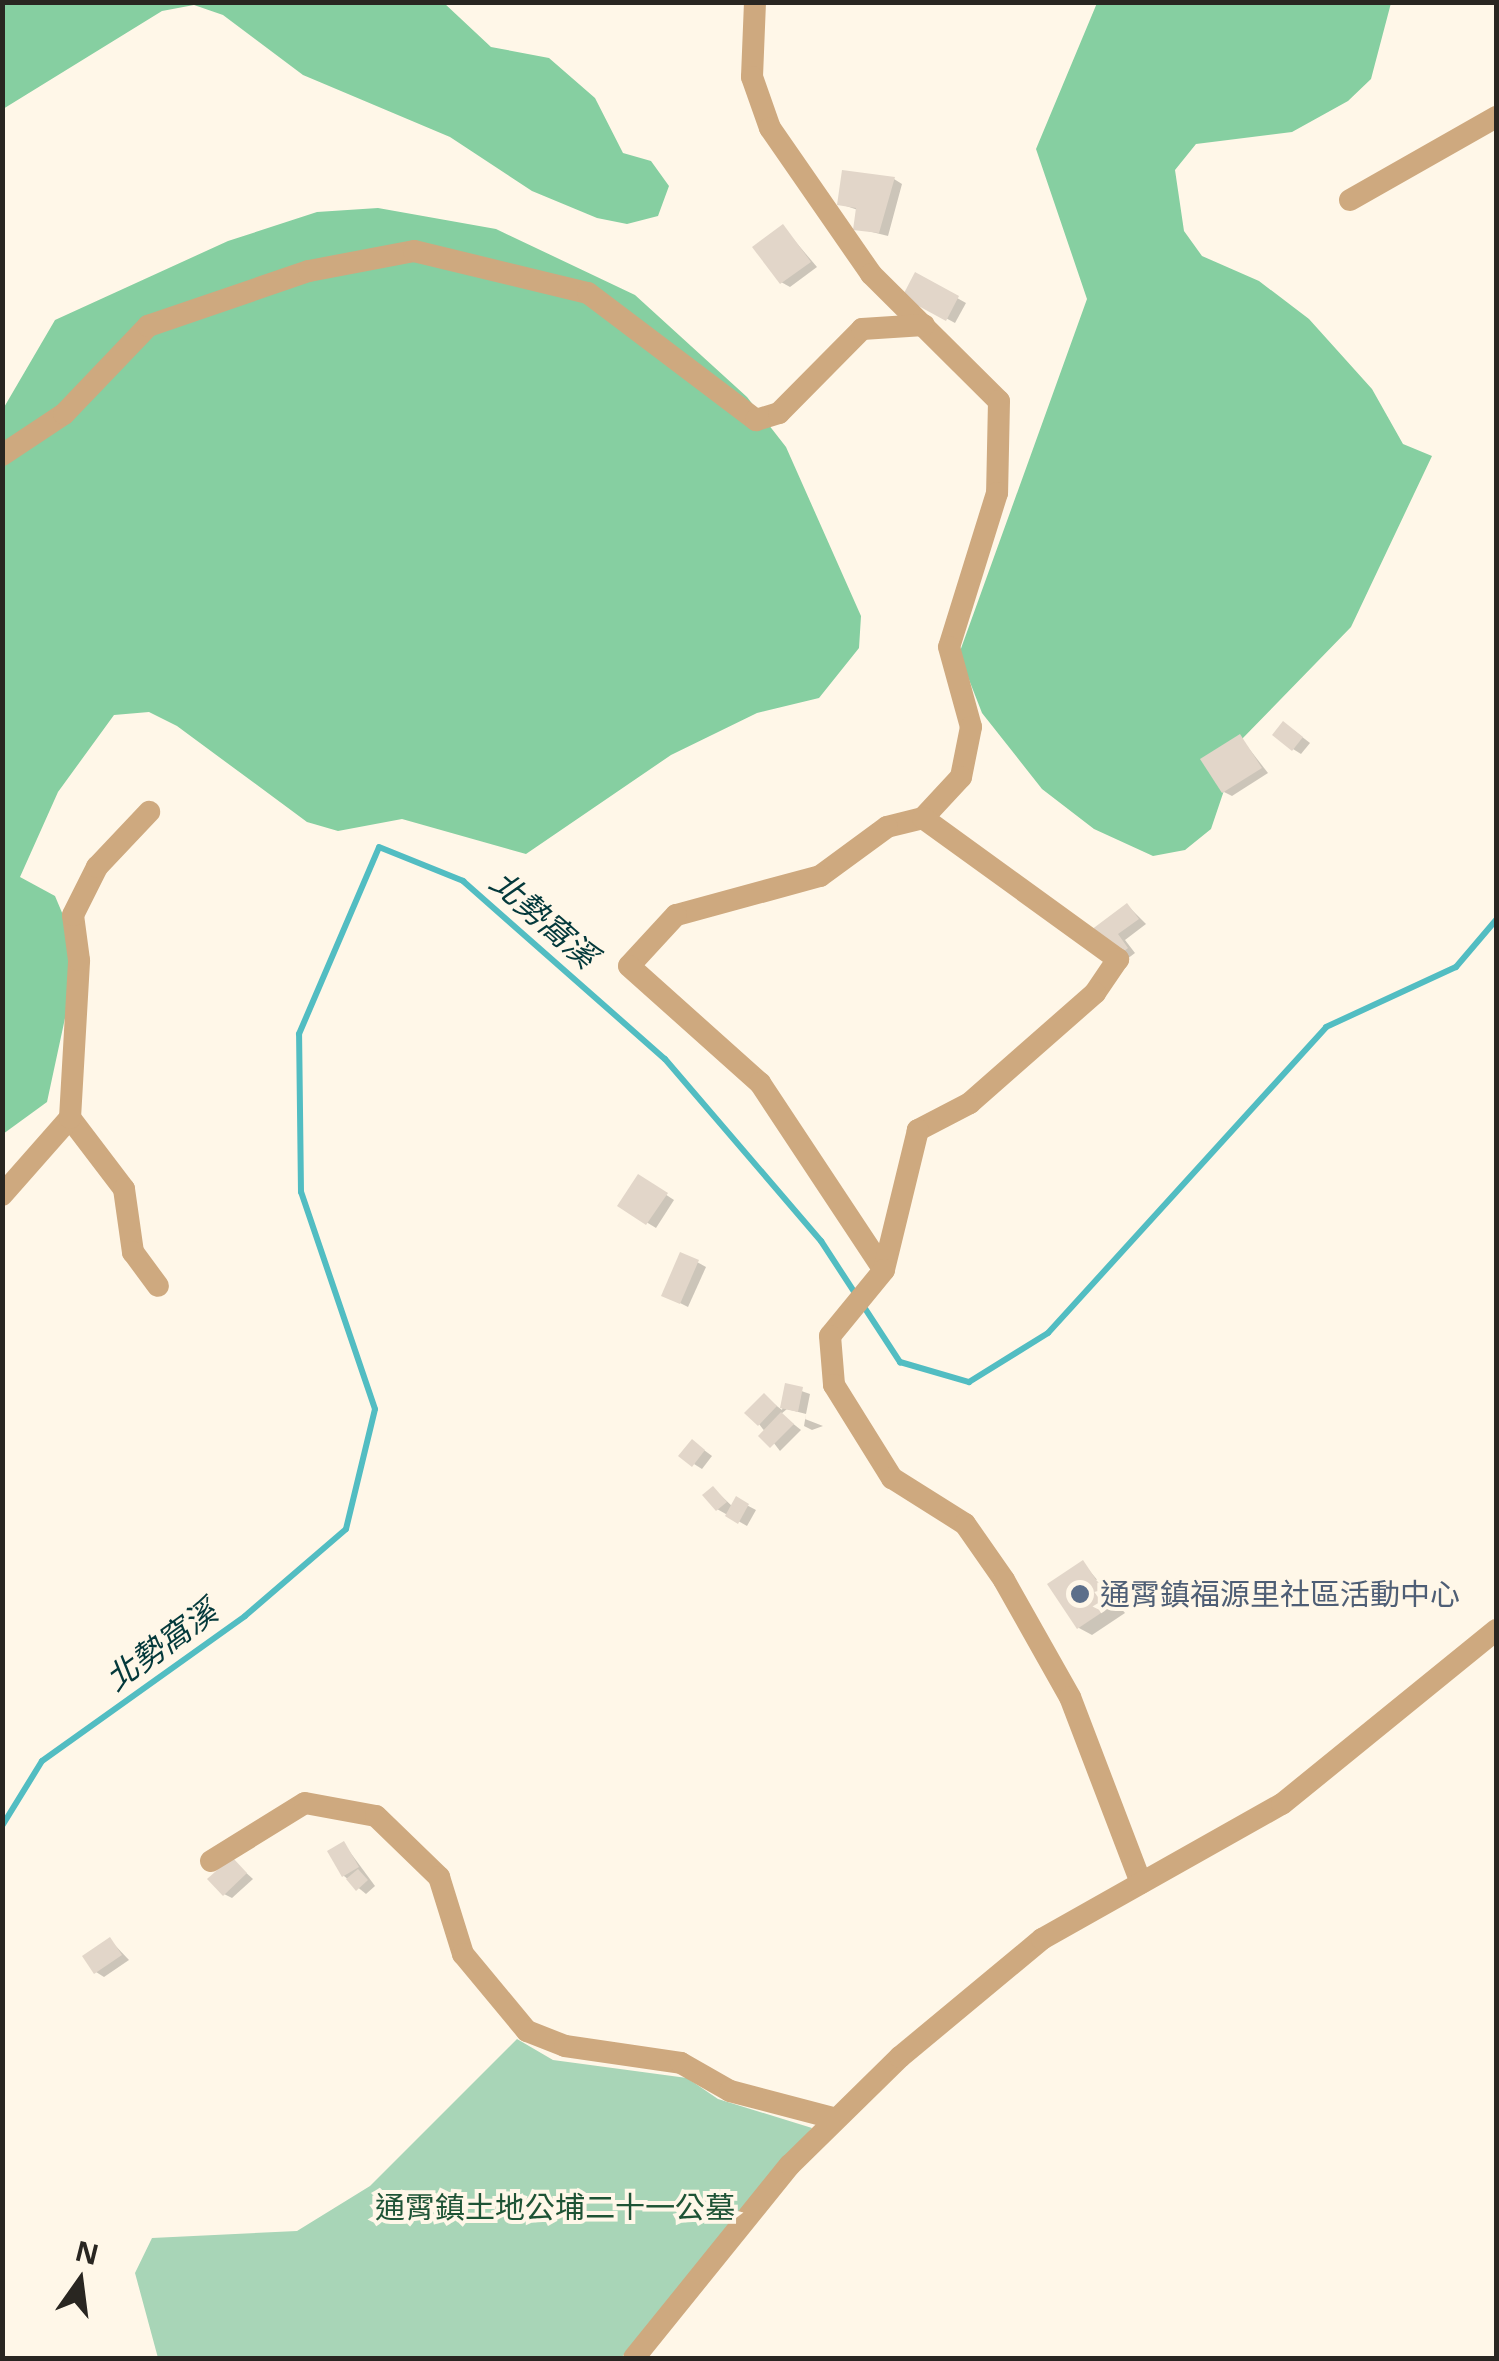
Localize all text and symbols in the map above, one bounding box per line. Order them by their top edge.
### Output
water label: 北勢窩溪 [483,863,605,975]
place label: 通霄鎮福源里社區活動中心 [1100,1576,1460,1612]
marker: 通霄鎮福源里社區活動中心 [1069,1583,1091,1605]
water label: 北勢窩溪 [98,1592,224,1698]
park label: 通霄鎮土地公埔二十一公墓 [375,2189,735,2225]
north arrow [30,2231,130,2331]
text: N [72,2231,103,2273]

